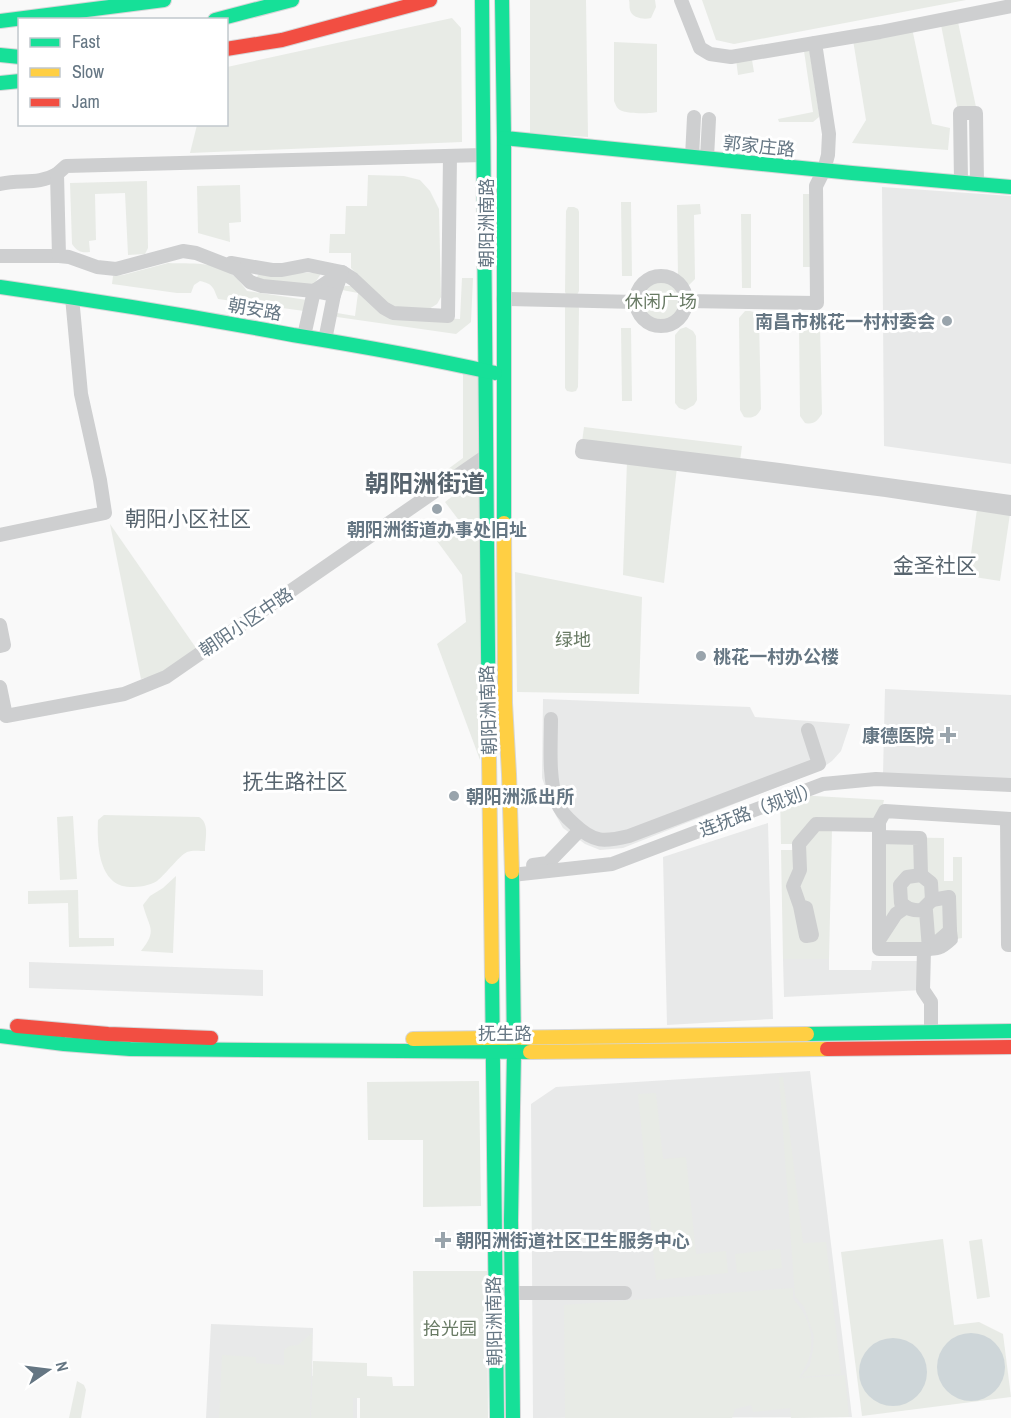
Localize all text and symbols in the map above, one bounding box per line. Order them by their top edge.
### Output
legend [18,18,228,126]
text: Fast [72,29,100,54]
text: Slow [72,59,104,84]
text: Jam [72,89,100,114]
street label: 郭家庄路 [722,130,796,162]
street label: 朝阳洲南路 [474,178,499,268]
park label: 休闲广场 [625,289,697,314]
street label: 朝安路 [226,292,284,326]
place label: 南昌市桃花一村村委会 [755,309,935,334]
marker: 南昌市桃花一村村委会 [940,314,954,328]
district label: 朝阳洲街道 [365,467,485,499]
marker: 朝阳洲街道办事处旧址 [430,502,444,516]
district label: 朝阳小区社区 [125,504,251,533]
place label: 朝阳洲街道办事处旧址 [347,517,527,542]
district label: 金圣社区 [893,551,977,580]
street label: 朝阳小区中路 [194,581,298,663]
park label: 绿地 [555,627,591,652]
place label: 桃花一村办公楼 [713,644,839,669]
marker: 桃花一村办公楼 [694,649,708,663]
street label: 朝阳洲南路 [474,665,502,755]
place label: 康德医院 [862,723,934,748]
marker: 康德医院 [939,726,957,744]
district label: 抚生路社区 [243,767,348,796]
street label: 连抚路（规划） [696,776,822,842]
place label: 朝阳洲派出所 [466,784,574,809]
marker: 朝阳洲派出所 [447,789,461,803]
street label: 抚生路 [478,1021,532,1046]
place label: 朝阳洲街道社区卫生服务中心 [456,1228,690,1253]
marker: 朝阳洲街道社区卫生服务中心 [434,1231,452,1249]
street label: 朝阳洲南路 [481,1276,507,1366]
park label: 拾光园 [423,1316,477,1341]
north arrow [18,1340,78,1400]
text: N [51,1359,74,1374]

